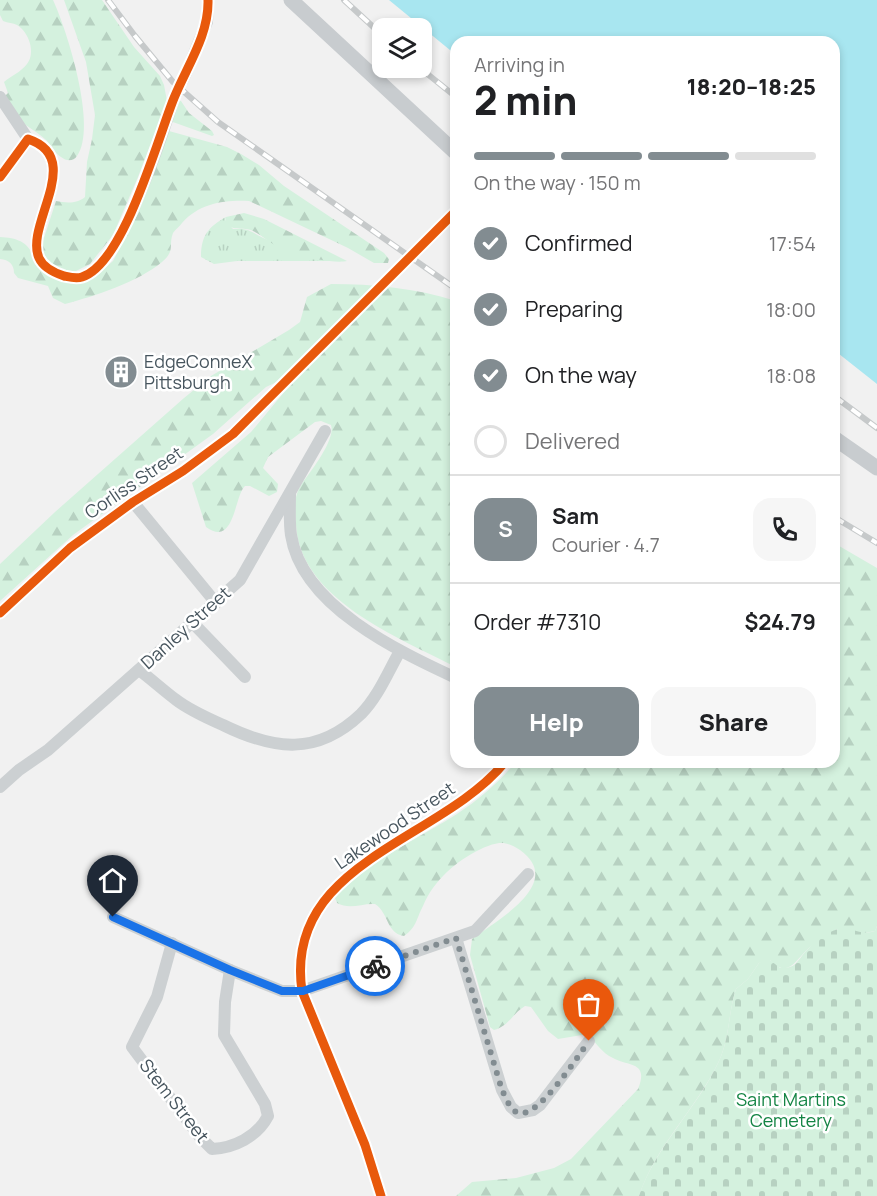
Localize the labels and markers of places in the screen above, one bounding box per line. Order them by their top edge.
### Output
place label: EdgeConneX Pittsburgh [144,349,252,394]
building icon: EdgeConneX Pittsburgh [103,354,139,390]
pin [87,855,138,917]
pin [563,979,614,1041]

